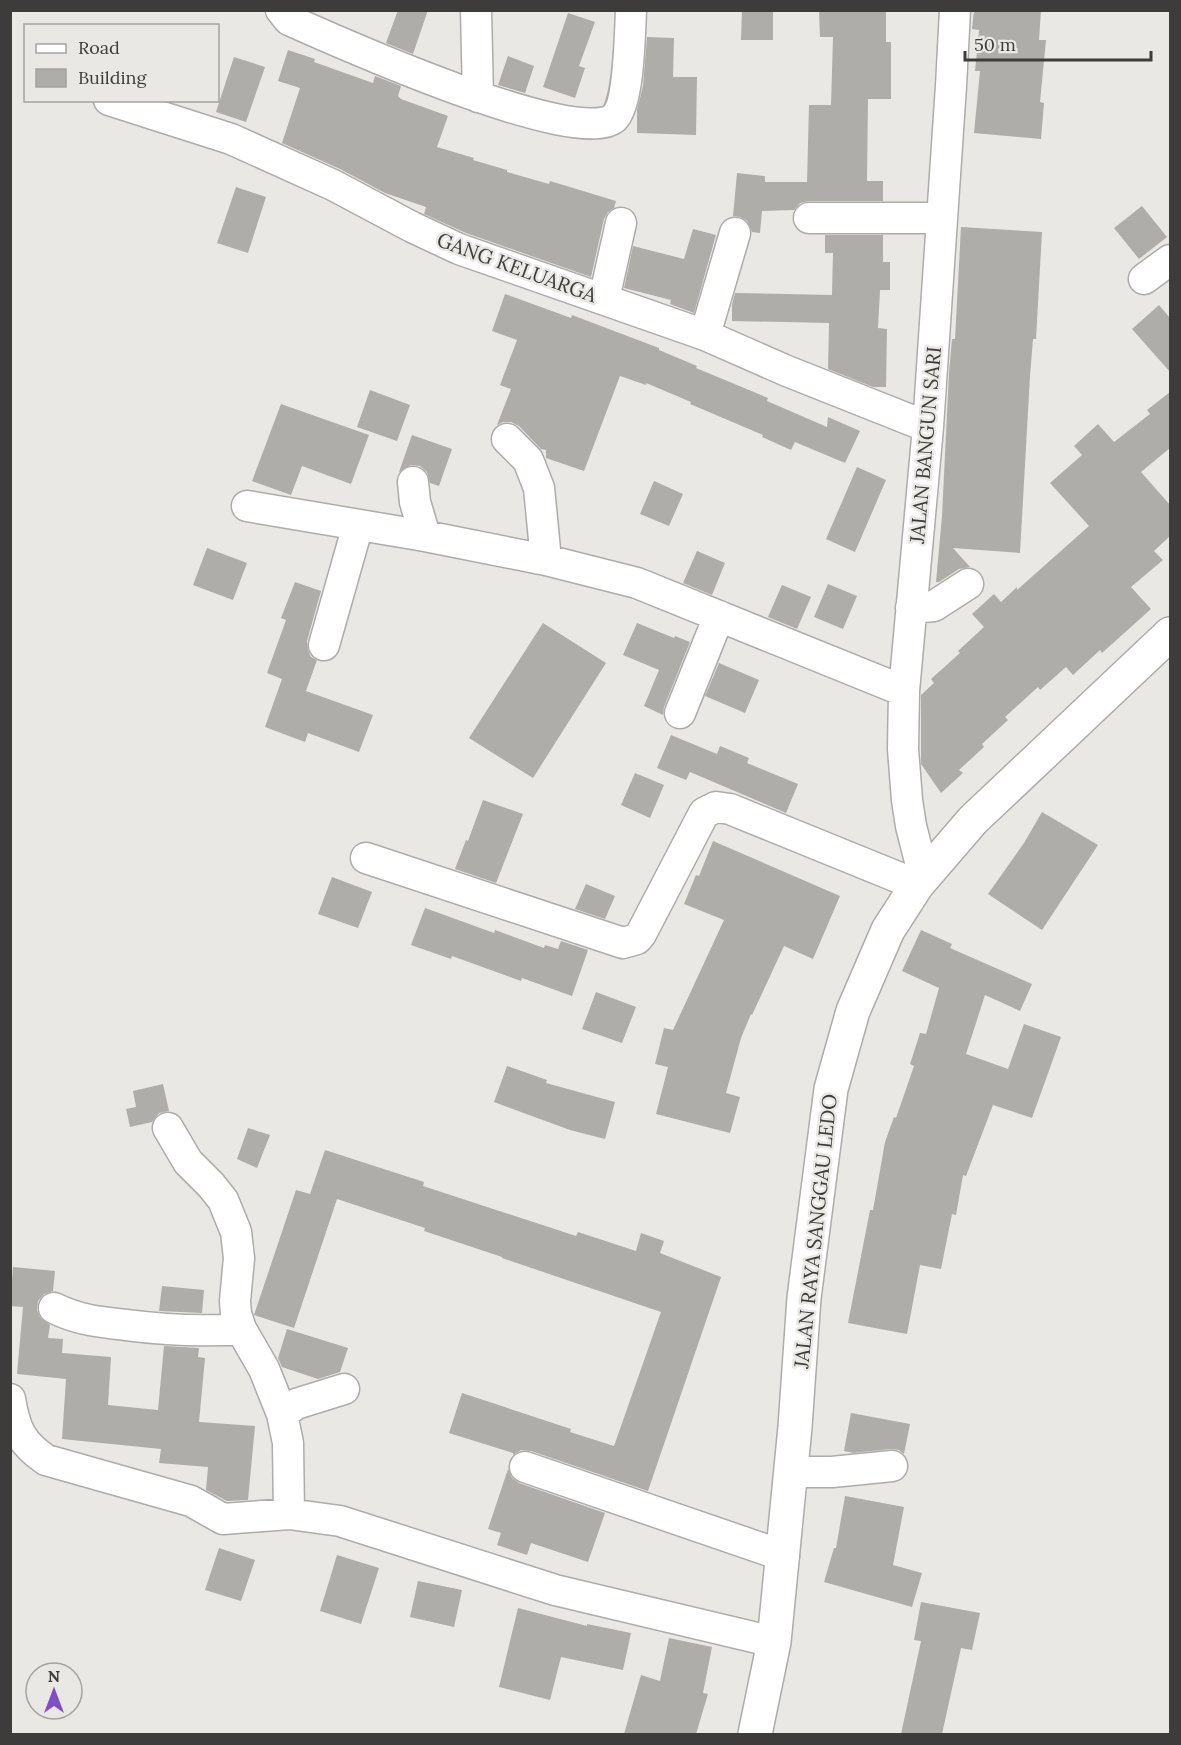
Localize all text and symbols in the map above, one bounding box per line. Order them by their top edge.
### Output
legend [24,24,219,102]
scale bar [965,24,1151,62]
text: 50 m [974,33,1016,56]
text: Road [78,36,120,59]
text: Building [78,66,148,89]
street label: GANG KELUARGA [434,226,601,308]
street label: JALAN BANGUN SARI [904,345,946,546]
street label: JALAN RAYA SANGGAU LEDO [788,1092,842,1370]
north arrow [24,1661,84,1721]
text: N [48,1666,60,1686]

